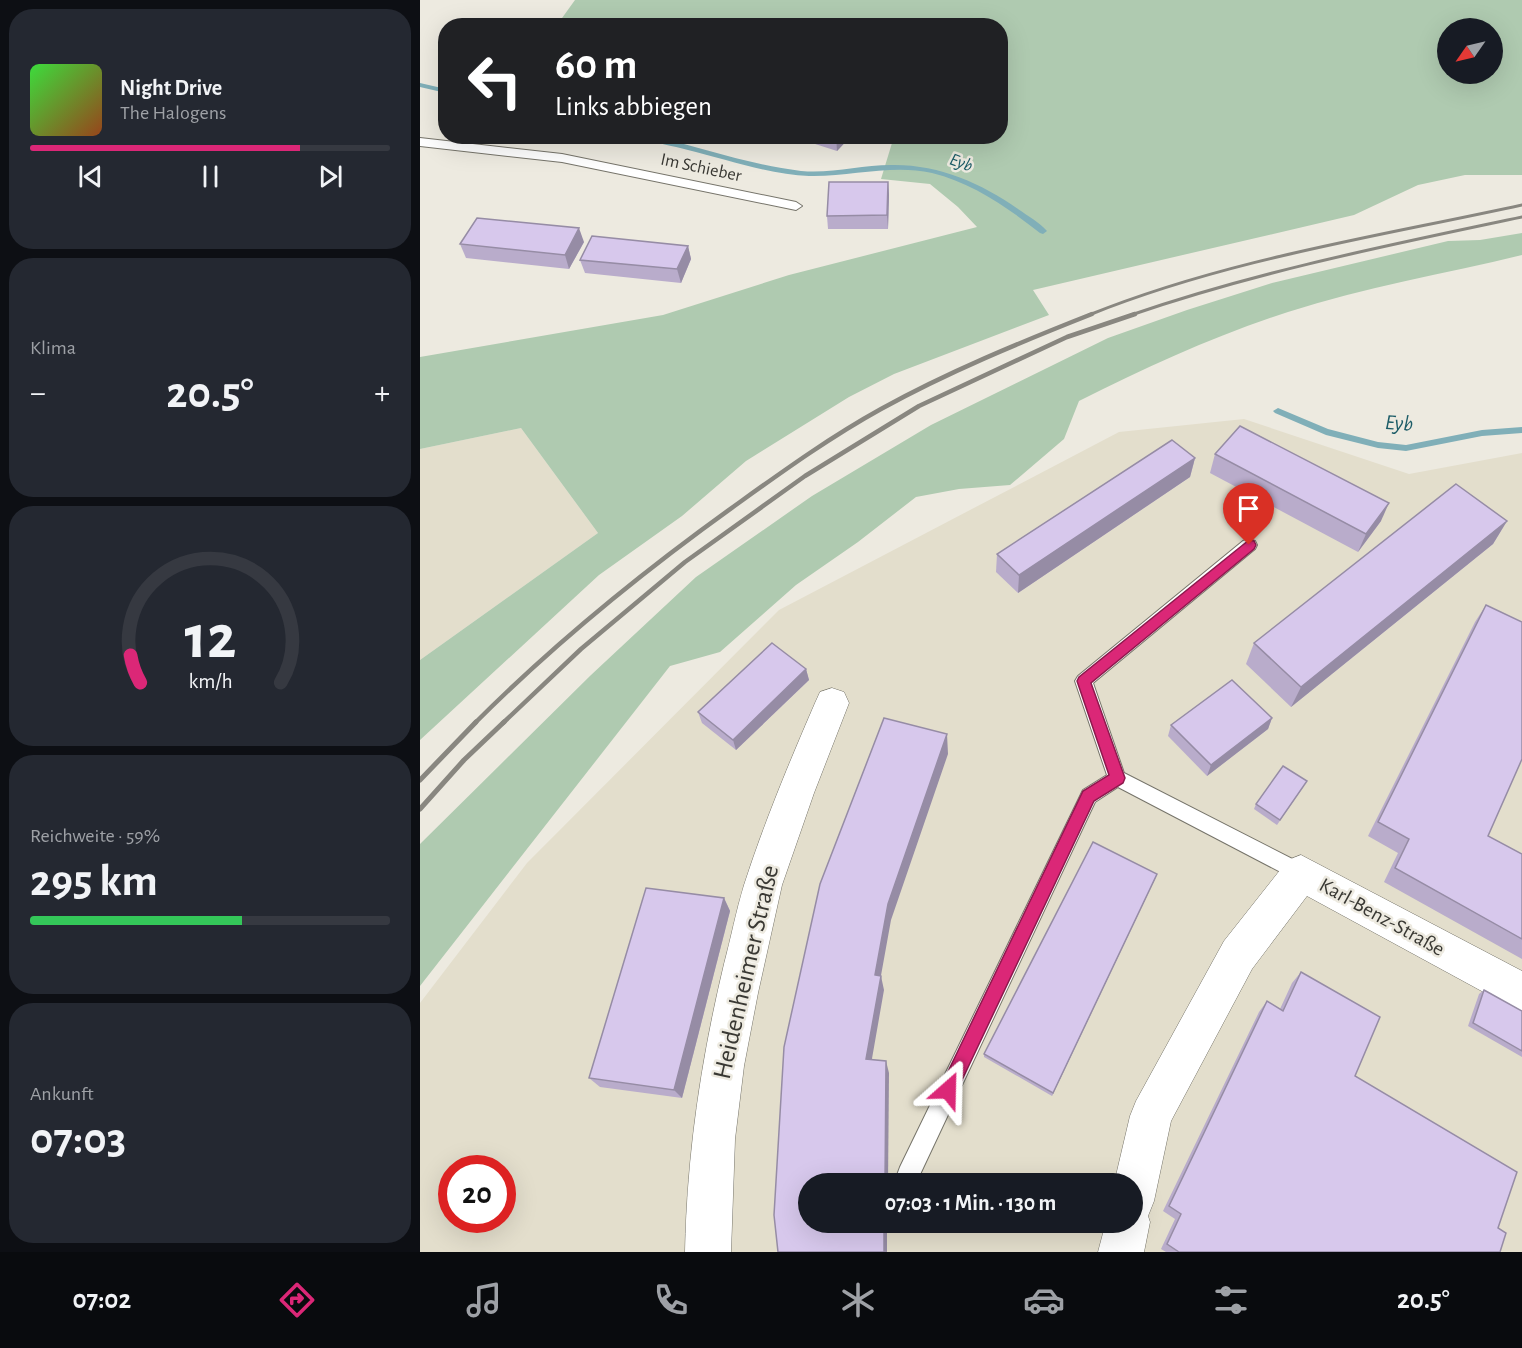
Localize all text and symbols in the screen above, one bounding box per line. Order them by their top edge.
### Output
north arrow [1437,18,1503,84]
map controls [1437,18,1503,84]
icon: left [456,42,534,120]
text: 60 m [555,44,637,86]
text: Night Drive [120,77,222,99]
text: Links abbiegen [555,93,712,120]
text: The Halogens [120,103,226,123]
street label: Im Schieber [659,151,743,185]
water label: Eyb [947,151,975,175]
icon: previous [74,160,107,193]
icon: pause [194,160,227,193]
icon: next [314,160,347,193]
text: Klima [30,338,76,358]
text: 20.5° [166,371,254,416]
text: − [30,377,46,410]
text: + [374,377,390,410]
water label: Eyb [1384,411,1414,435]
pin [1223,483,1274,545]
icon: arrive [1232,492,1265,525]
text: 12 [184,607,236,669]
text: km/h [188,671,232,692]
text: Reichweite · 59% [30,826,160,846]
text: 295 km [30,859,158,904]
street label: Heidenheimer Straße [709,862,783,1082]
street label: Karl-Benz-Straße [1316,874,1448,960]
position arrow [916,1058,980,1122]
text: Ankunft [30,1084,94,1104]
text: 07:03 [30,1117,126,1162]
speed limit sign: 20 [438,1155,516,1233]
text: 07:03 · 1 Min. · 130 m [885,1192,1056,1214]
icon: directions [276,1279,318,1321]
icon: music [463,1279,505,1321]
icon: phone [650,1279,692,1321]
icon: climate [837,1279,879,1321]
icon: car [1023,1279,1065,1321]
icon: filters [1210,1279,1252,1321]
text: 07:02 [72,1286,131,1313]
text: 20.5° [1397,1286,1450,1313]

